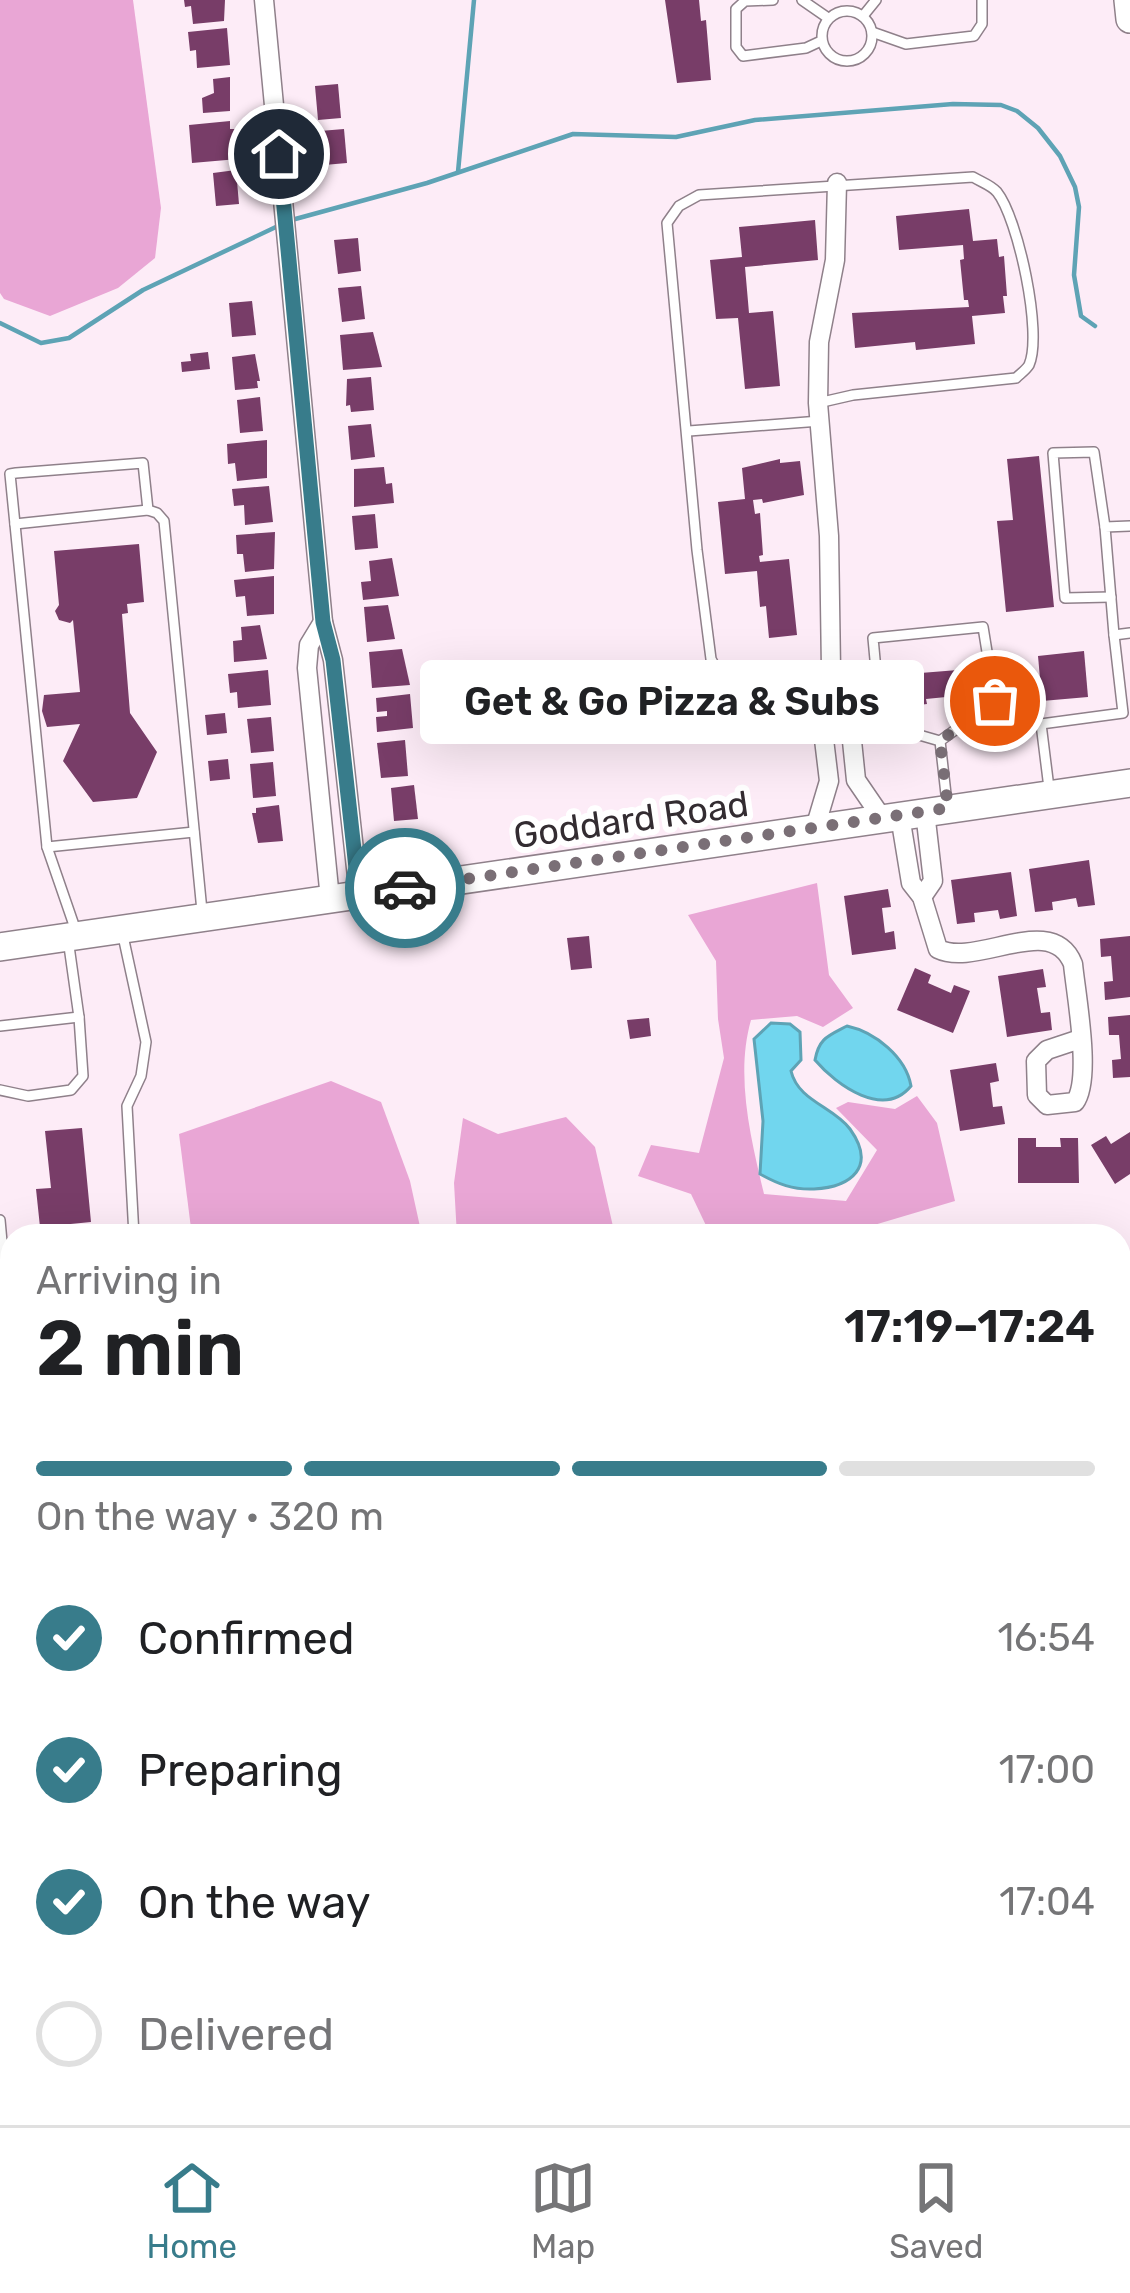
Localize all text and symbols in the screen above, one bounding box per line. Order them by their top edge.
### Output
pin [228,103,330,205]
icon: home [246,121,312,187]
pin [944,650,1046,752]
callout: Get & Go Pizza & Subs [419,659,923,743]
icon: bag [962,668,1028,734]
text: Get & Go Pizza & Subs [464,679,880,725]
street label: Goddard Road [511,782,751,857]
courier [345,828,465,948]
icon: car [372,855,438,921]
text: Arriving in [36,1258,222,1304]
text: 17:19–17:24 [844,1300,1095,1353]
text: 2 min [36,1302,244,1395]
text: On the way · 320 m [36,1494,384,1540]
icon: check [36,1605,102,1671]
text: Confirmed [138,1612,355,1665]
text: 16:54 [997,1615,1095,1661]
icon: check [36,1737,102,1803]
text: Preparing [138,1744,343,1797]
text: 17:00 [999,1747,1095,1793]
icon: check [36,1869,102,1935]
text: On the way [138,1876,371,1929]
text: 17:04 [999,1879,1095,1925]
text: Delivered [138,2008,334,2061]
tab: Home [147,2155,237,2266]
tab: Map [530,2155,596,2266]
tab: Saved [889,2155,983,2266]

